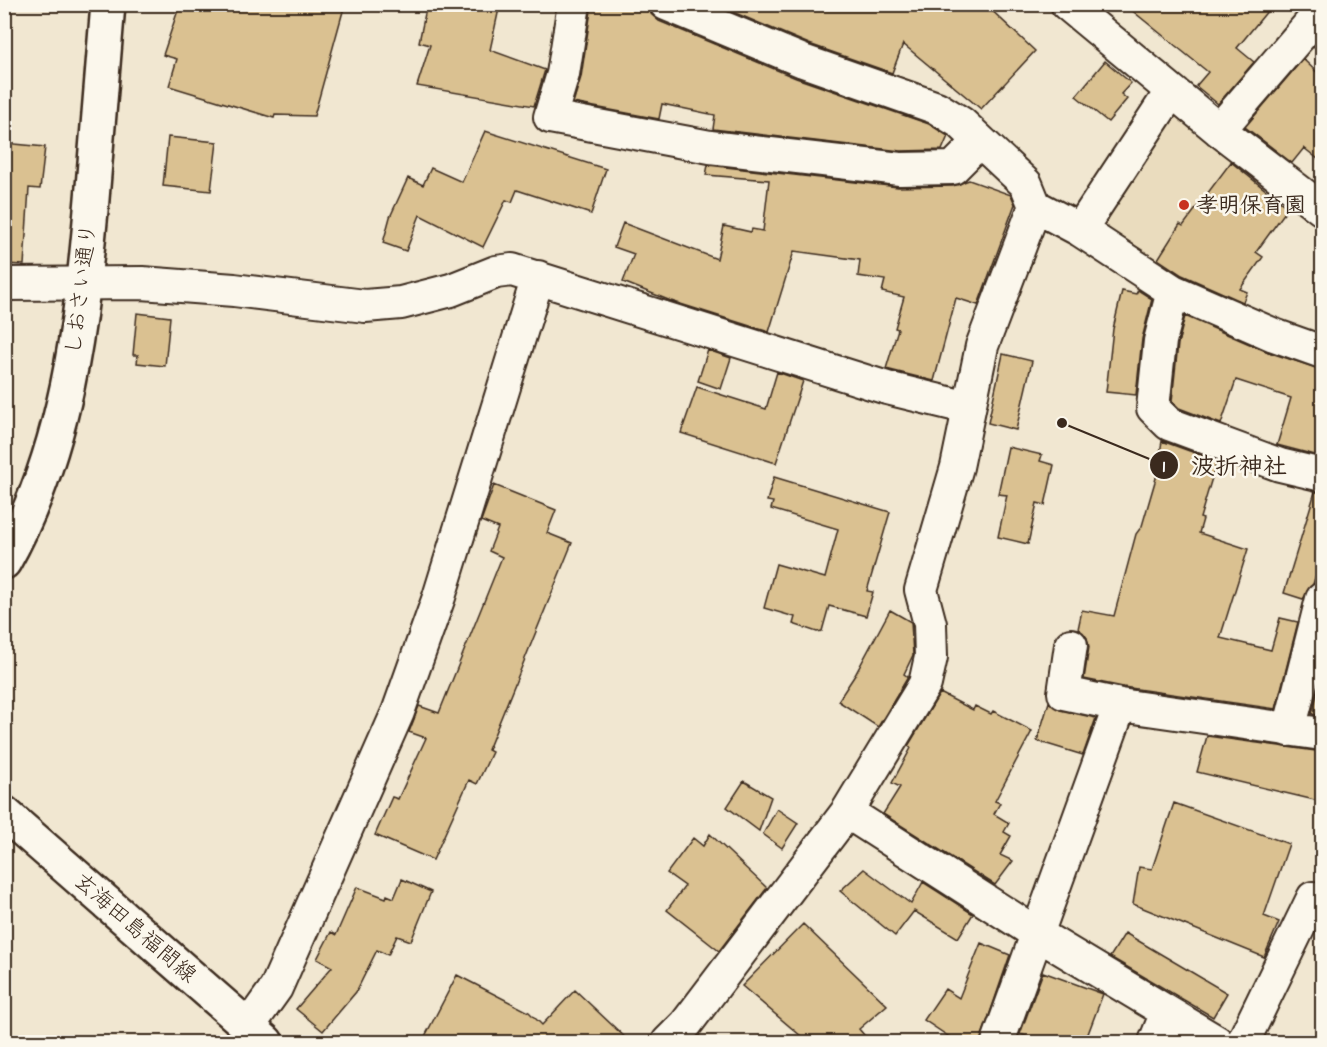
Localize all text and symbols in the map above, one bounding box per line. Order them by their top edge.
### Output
place label: 孝明保育園 [1196,190,1306,221]
marker: 孝明保育園 [1177,198,1191,212]
street label: しおさい通り [58,222,104,356]
callout: 波折神社 [1149,444,1299,486]
text: 波折神社 [1191,450,1287,484]
text: 1 [1163,454,1166,479]
street label: 玄海田島福間線 [67,866,203,990]

